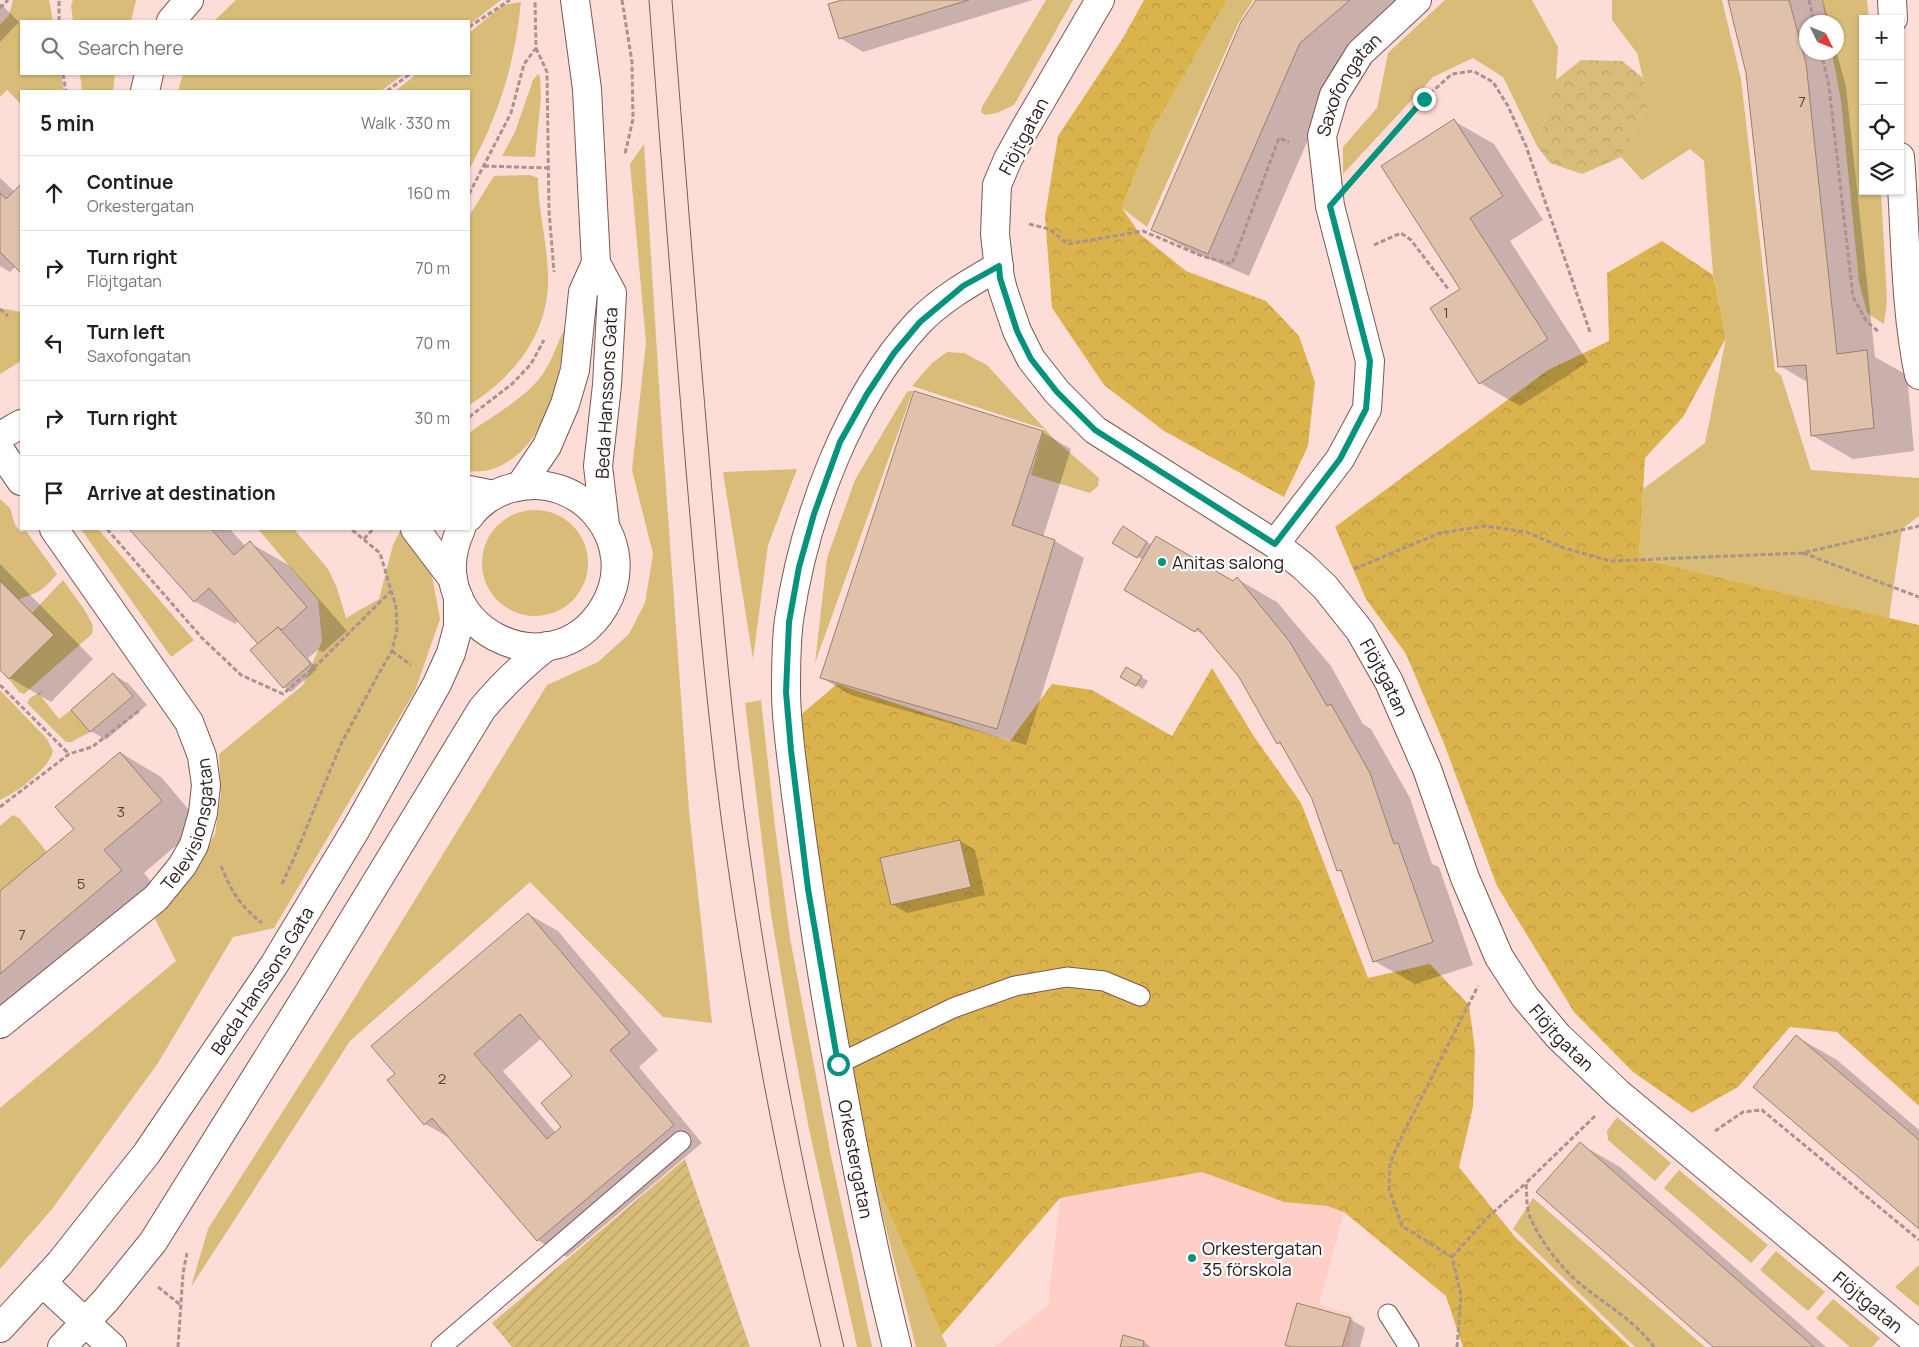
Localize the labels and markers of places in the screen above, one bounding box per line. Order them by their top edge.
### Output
place label: Anitas salong [1172,550,1284,574]
marker: Anitas salong [1156,556,1168,568]
place label: Orkestergatan 35 förskola [1202,1236,1322,1281]
marker: Orkestergatan 35 förskola [1186,1252,1198,1264]

